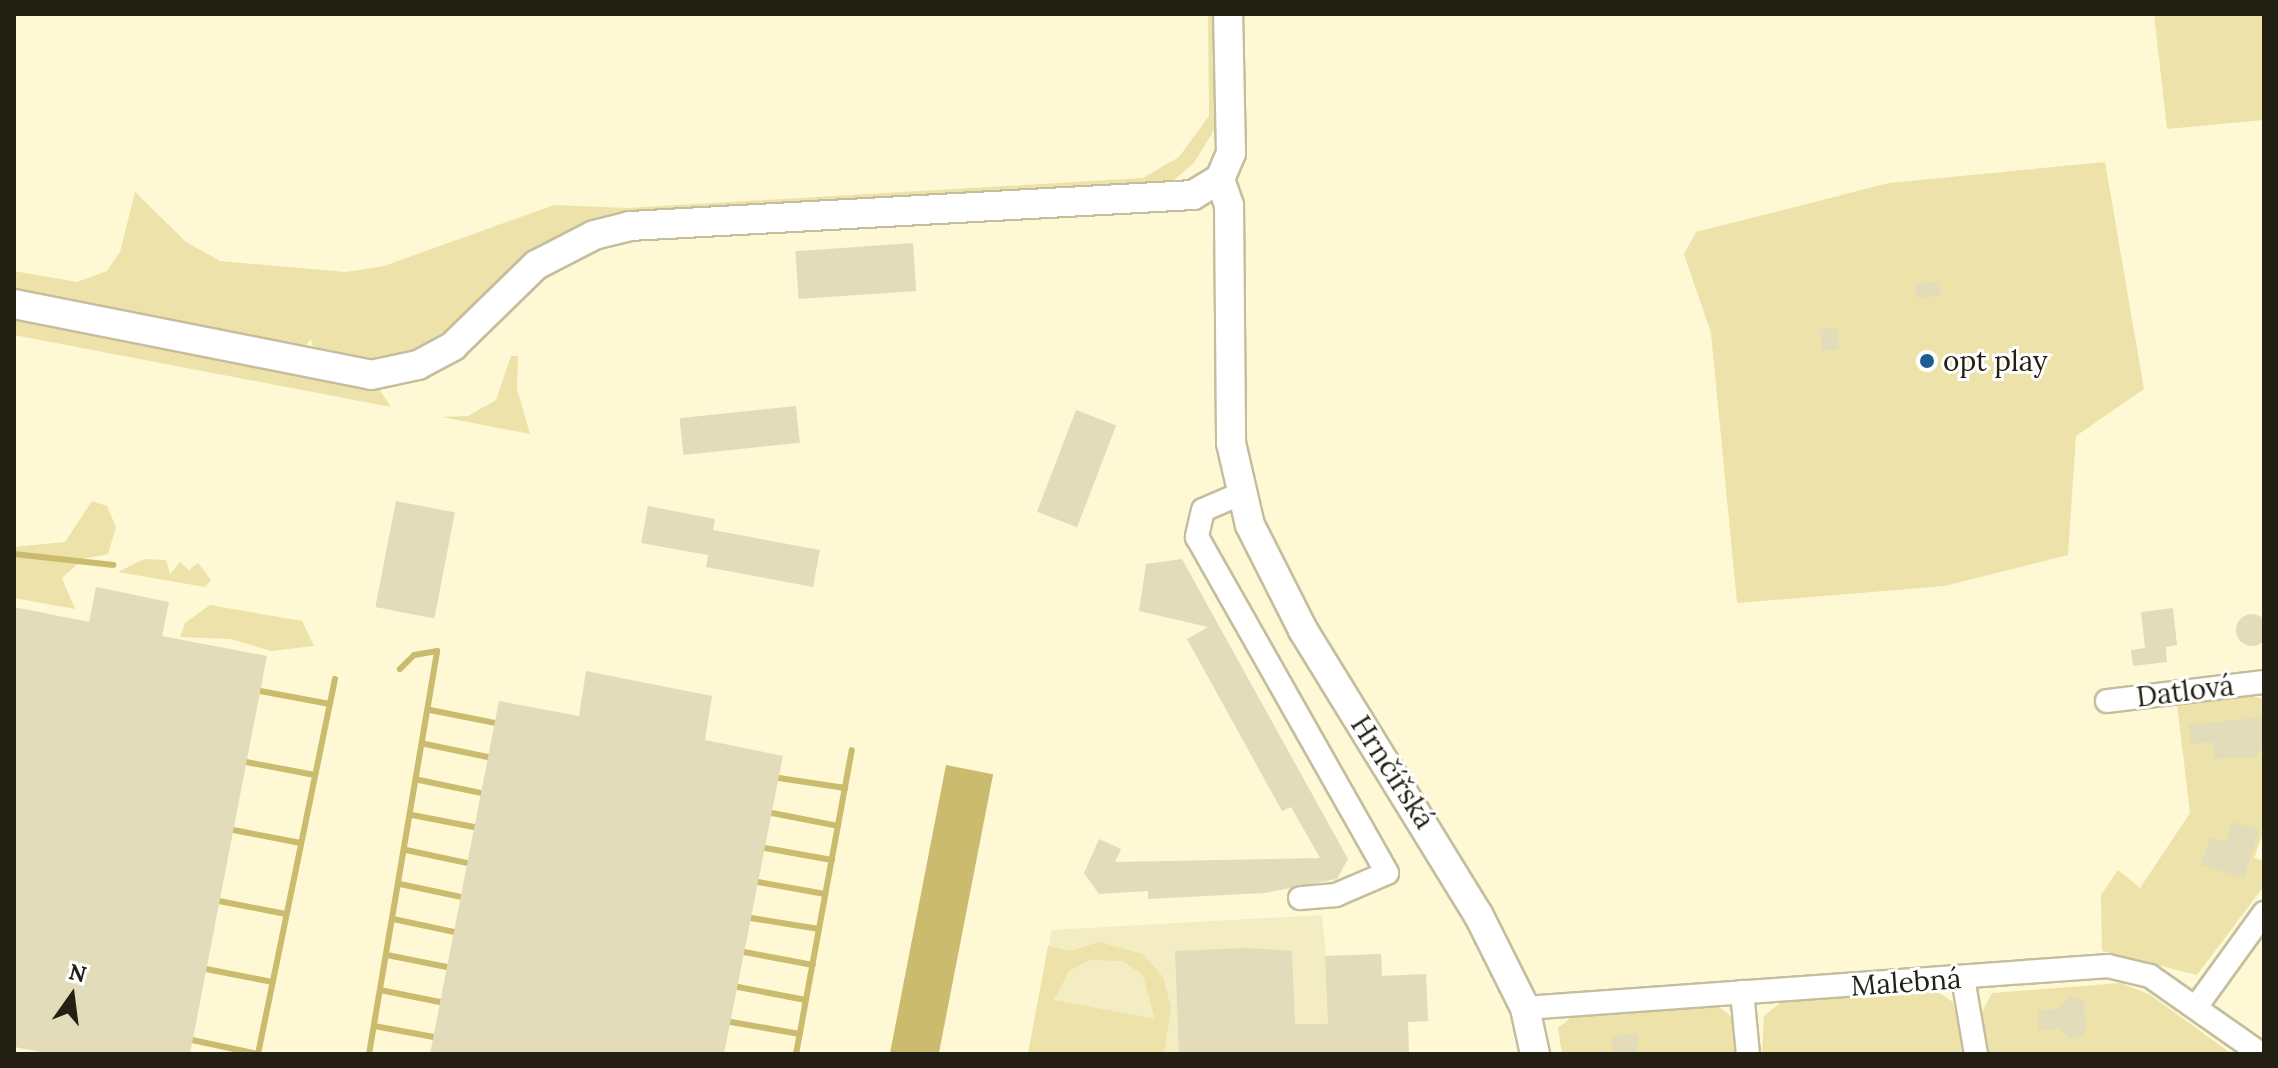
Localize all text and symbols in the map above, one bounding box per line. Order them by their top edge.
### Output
place label: opt play [1943,344,2048,378]
marker: opt play [1918,352,1936,370]
street label: Datlová [2134,668,2236,714]
street label: Hrnčířská [1344,709,1442,835]
north arrow [32,956,112,1036]
text: N [66,957,89,988]
street label: Malebná [1850,961,1962,1003]

